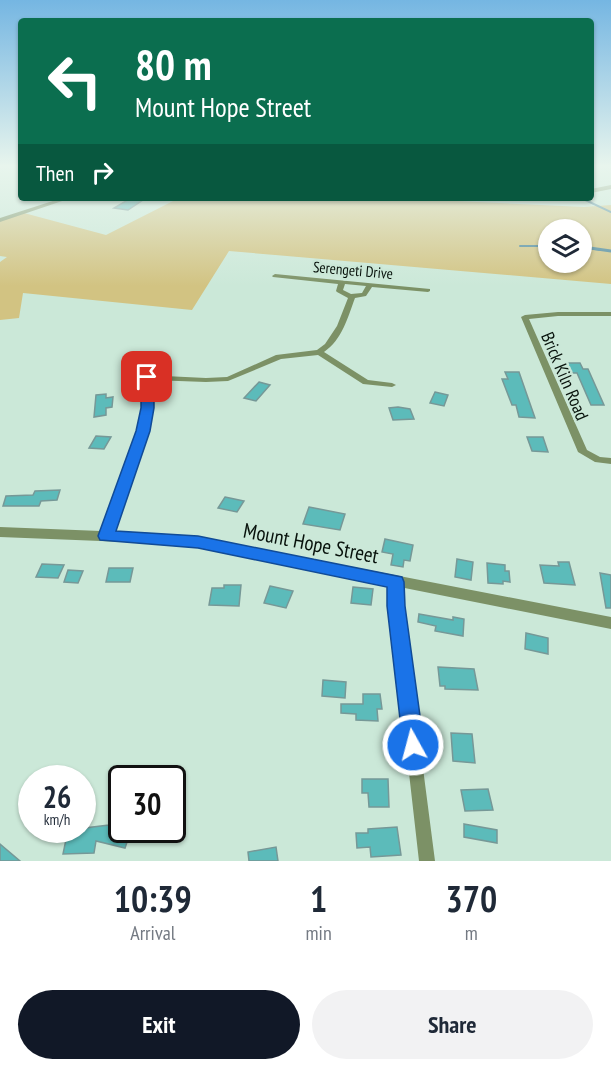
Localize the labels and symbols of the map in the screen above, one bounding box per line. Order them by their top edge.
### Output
street label: Serengeti Drive [312,257,394,283]
street label: Brick Kiln Road [536,328,594,424]
pin [121,351,172,402]
street label: Mount Hope Street [241,517,381,569]
position arrow [381,713,445,777]
speed limit sign: 30 [108,765,186,843]

